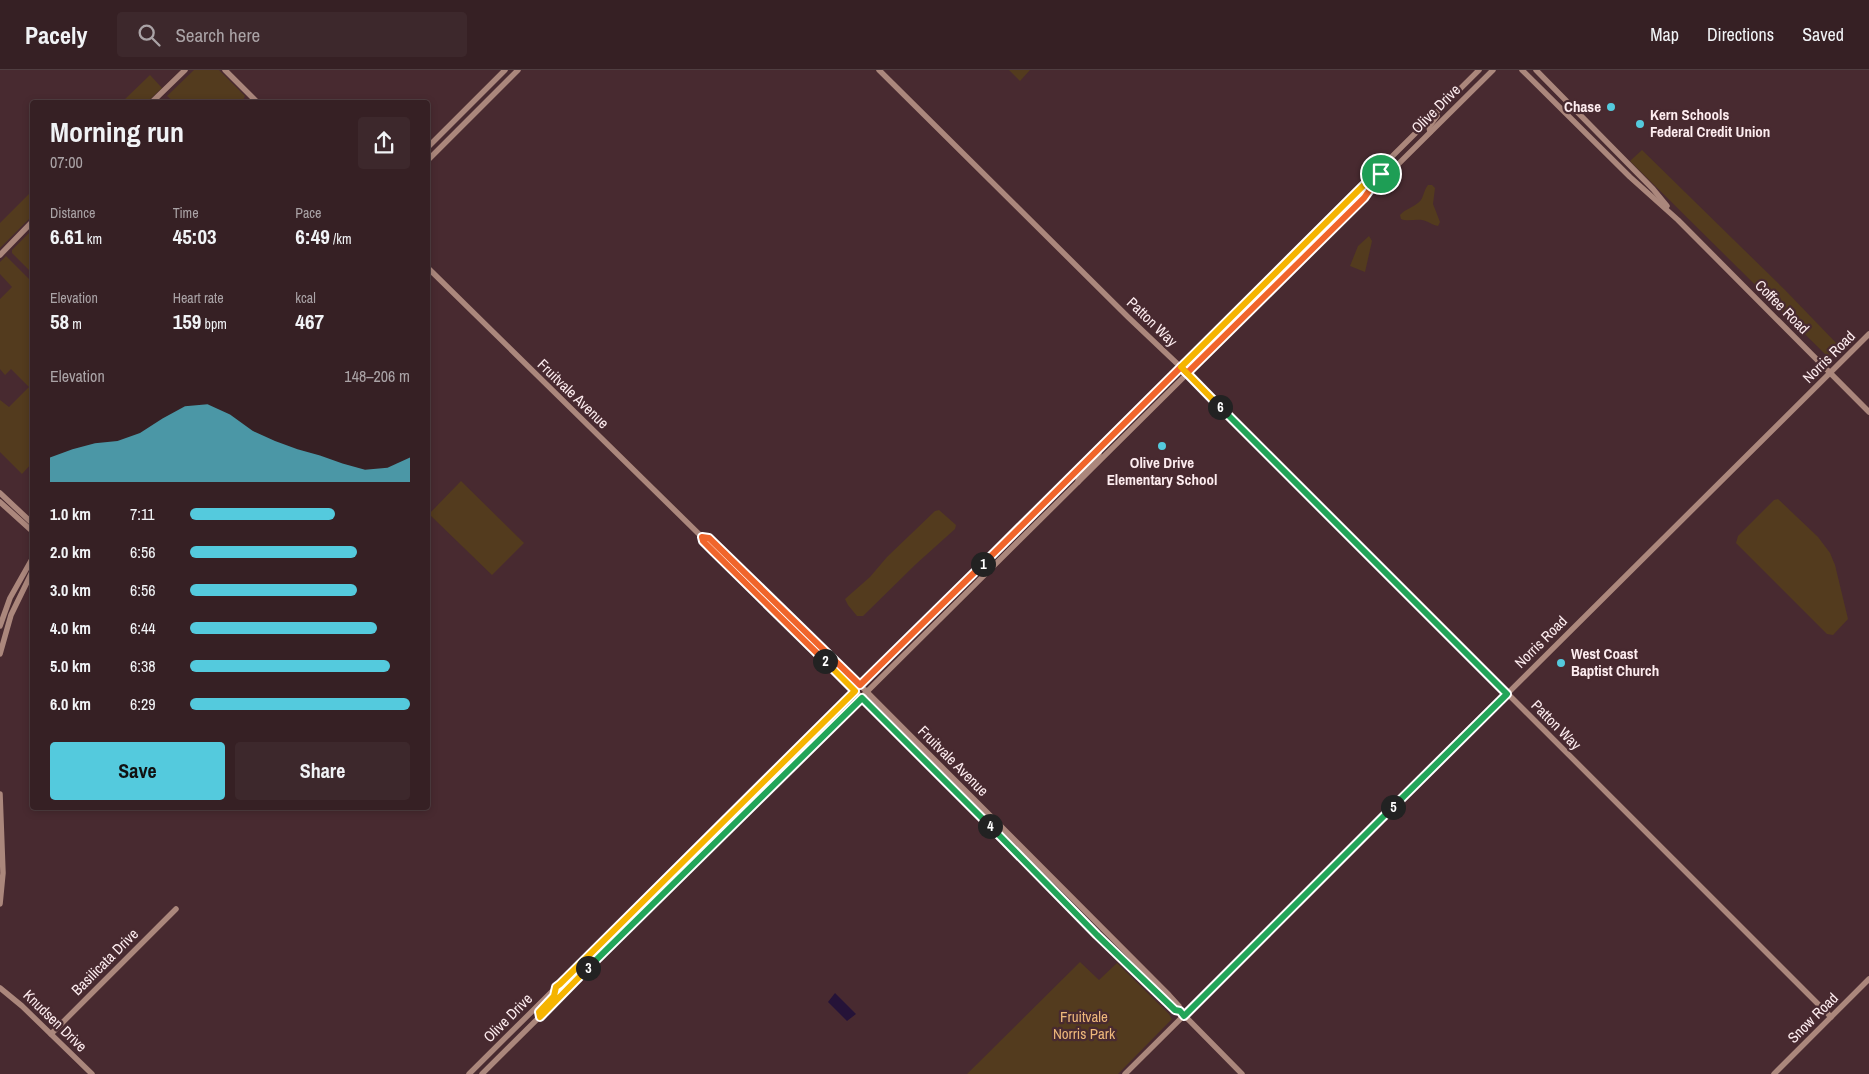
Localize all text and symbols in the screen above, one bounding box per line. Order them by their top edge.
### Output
search box [117,12,467,57]
text: Pacely [25,19,87,51]
icon: search [135,21,163,49]
text: Search here [175,22,260,48]
text: Map [1650,22,1679,47]
text: Directions [1707,22,1774,47]
text: Saved [1802,22,1844,47]
street label: Olive Drive [1406,79,1465,138]
place label: Chase [1564,96,1601,117]
marker: Chase [1605,101,1617,113]
place label: Kern Schools Federal Credit Union [1650,104,1770,142]
text: Morning run [50,113,184,151]
button: share [358,117,410,169]
marker: Kern Schools Federal Credit Union [1634,118,1646,130]
text: 07:00 [50,151,83,173]
pin [1360,153,1402,195]
icon: arrive [1367,160,1395,188]
text: Distance [50,204,95,222]
text: Time [173,204,199,222]
text: Pace [295,204,322,222]
text: 6.61 [50,222,84,251]
text: 45:03 [173,222,217,251]
text: 6:49 [295,222,330,251]
text: km [84,230,102,248]
text: /km [330,230,351,248]
street label: Coffee Road [1751,275,1814,338]
text: Elevation [50,289,98,307]
text: Heart rate [173,289,224,307]
text: kcal [295,289,316,307]
street label: Patton Way [1122,292,1183,352]
text: 58 [50,307,69,336]
text: 159 [173,307,201,336]
text: 467 [295,307,324,336]
text: m [69,315,82,333]
text: bpm [201,315,227,333]
street label: Norris Road [1798,326,1860,388]
street label: Fruitvale Avenue [533,354,614,433]
text: Elevation [50,365,105,387]
text: 148–206 m [344,365,410,387]
pin: 6 [1208,394,1232,420]
text: 6 [1217,398,1224,416]
marker: Olive Drive Elementary School [1156,440,1168,452]
place label: Olive Drive Elementary School [1107,452,1217,490]
text: 1.0 km [50,503,91,525]
text: 7:11 [130,503,155,525]
text: 2.0 km [50,541,91,563]
text: 6:56 [130,541,156,563]
pin: 1 [970,552,996,576]
text: 1 [980,555,987,573]
text: 3.0 km [50,579,91,601]
text: 6:56 [130,579,156,601]
street label: Norris Road [1510,611,1572,673]
text: 4.0 km [50,617,91,639]
text: 6:44 [130,617,156,639]
place label: West Coast Baptist Church [1571,643,1659,681]
pin: 2 [812,648,838,674]
text: 2 [822,652,829,670]
text: 5.0 km [50,655,91,677]
text: 6:38 [130,655,156,677]
marker: West Coast Baptist Church [1555,657,1567,669]
text: 6.0 km [50,693,91,715]
text: 6:29 [130,693,156,715]
street label: Patton Way [1527,695,1587,755]
street label: Fruitvale Avenue [913,721,993,801]
button: Save [50,742,225,800]
button: Share [235,742,410,800]
pin: 5 [1380,794,1406,820]
text: 5 [1390,798,1397,816]
pin: 4 [978,814,1002,838]
text: 4 [987,817,994,835]
street label: Basilicata Drive [67,923,143,1000]
pin: 3 [576,956,600,980]
text: 3 [585,959,592,977]
street label: Knudsen Drive [19,985,92,1057]
street label: Olive Drive [478,988,537,1047]
street label: Snow Road [1783,988,1843,1048]
park label: Fruitvale Norris Park [1053,1006,1116,1044]

